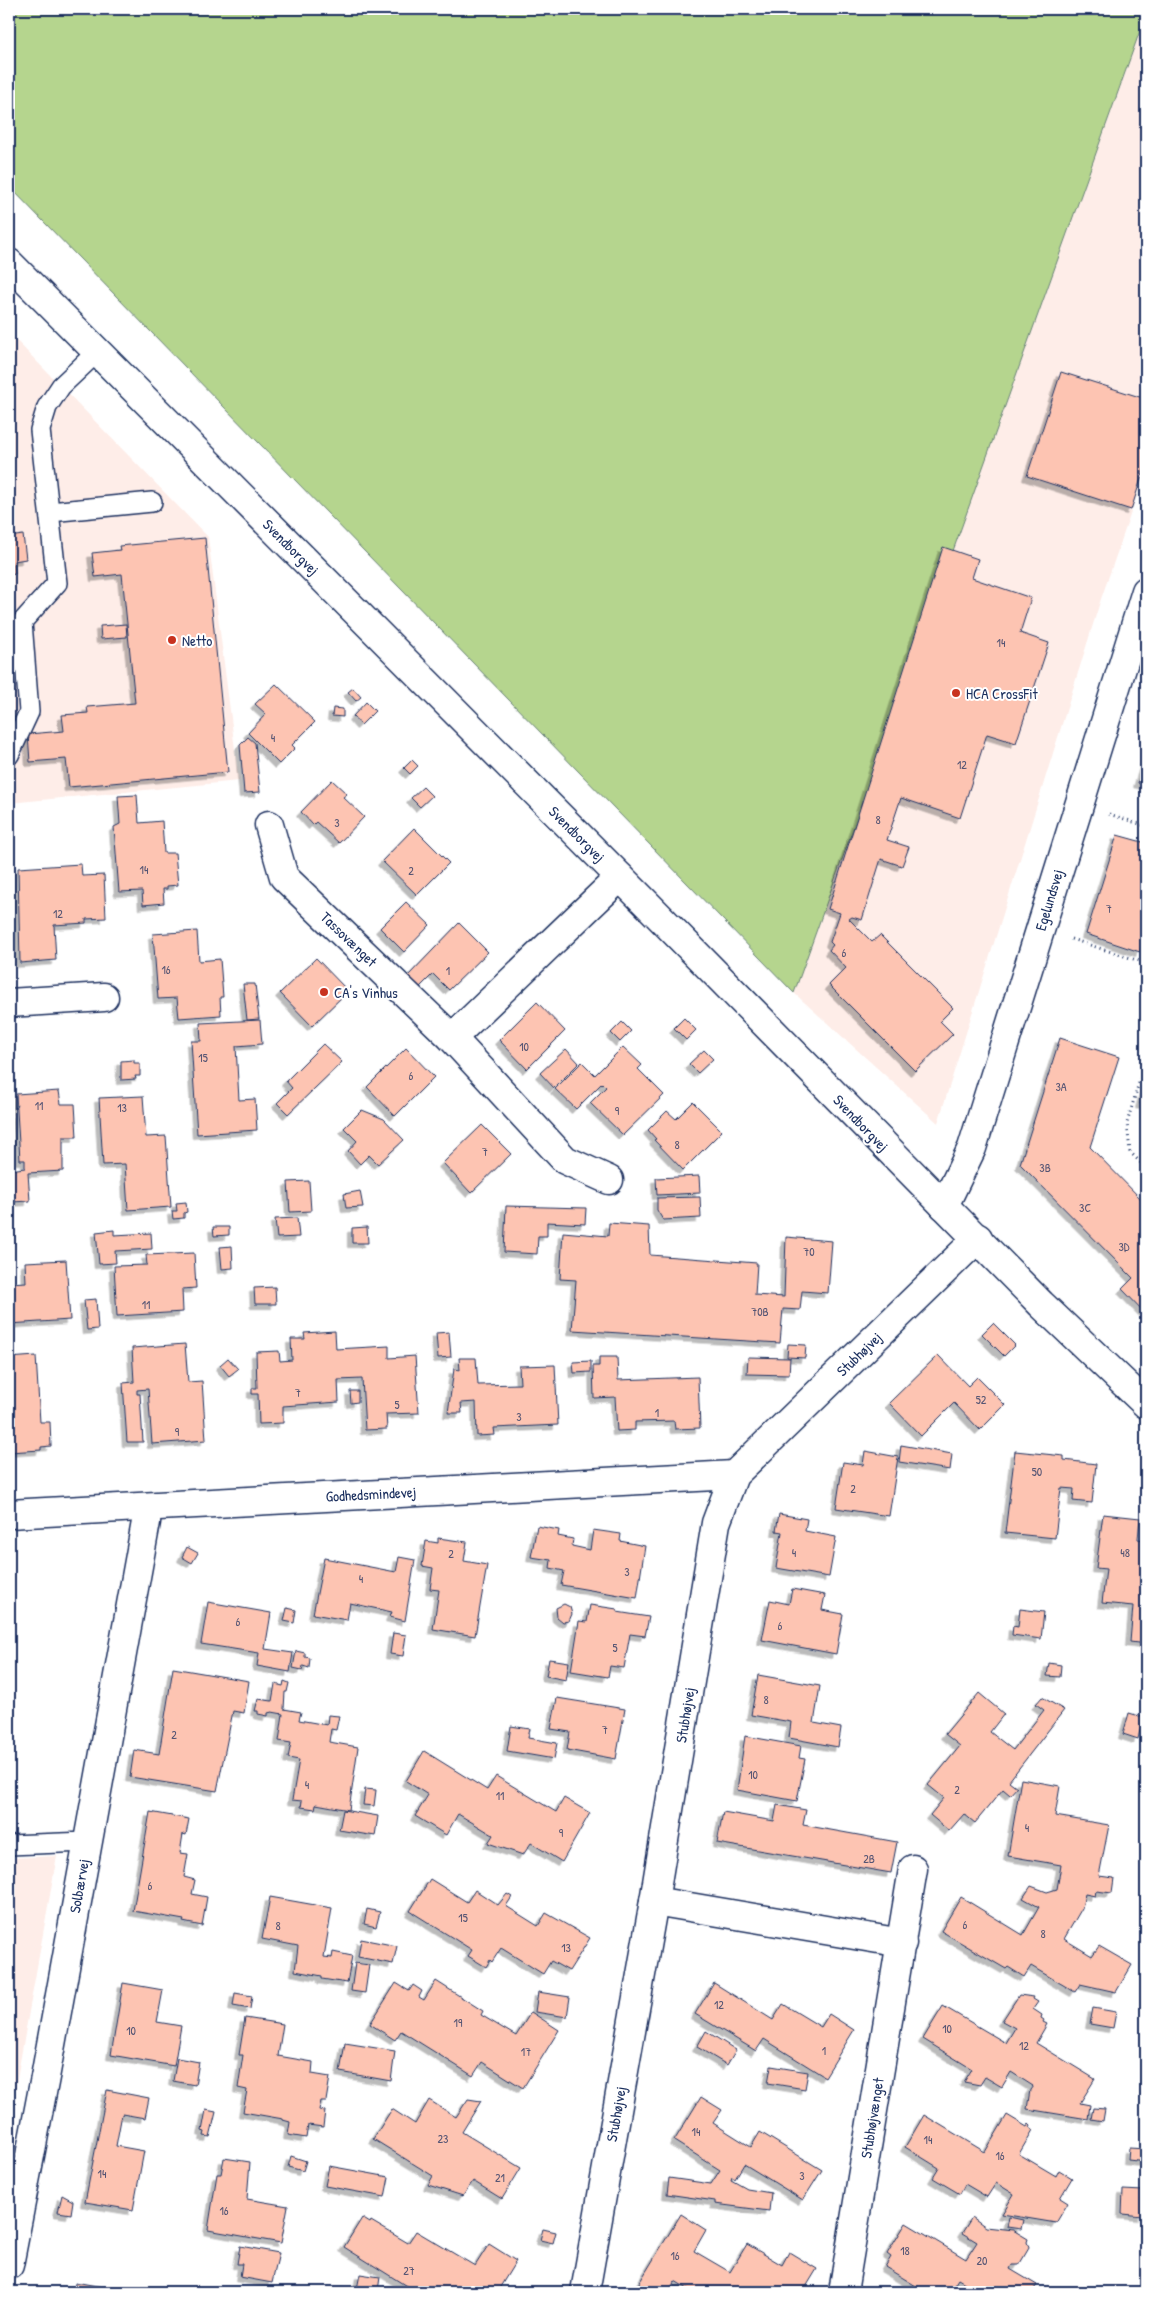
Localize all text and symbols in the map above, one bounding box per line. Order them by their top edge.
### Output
street label: Svendborgvej [258,514,324,580]
place label: Netto [182,630,212,651]
marker: Netto [166,634,178,646]
house number: 14 [997,634,1006,651]
place label: HCA CrossFit [966,683,1039,704]
marker: HCA CrossFit [950,687,962,699]
house number: 4 [271,729,276,746]
house number: 12 [957,756,967,773]
street label: Svendborgvej [544,801,610,867]
house number: 8 [875,811,881,828]
house number: 3 [334,814,340,831]
house number: 14 [140,861,149,878]
house number: 2 [408,862,414,879]
street label: Egelundsvej [1030,867,1068,933]
house number: 7 [1106,900,1112,917]
house number: 12 [53,905,63,922]
street label: Tassovænget [316,907,383,972]
house number: 6 [842,944,847,961]
house number: 16 [161,961,171,978]
house number: 1 [446,962,450,979]
place label: CA's Vinhus [334,982,398,1003]
marker: CA's Vinhus [318,986,330,998]
house number: 10 [519,1038,529,1055]
house number: 15 [198,1049,208,1066]
house number: 6 [409,1067,414,1084]
house number: 3A [1055,1078,1067,1095]
street label: Svendborgvej [829,1090,893,1156]
house number: 11 [35,1097,43,1114]
house number: 13 [117,1099,127,1116]
house number: 9 [615,1102,620,1119]
house number: 8 [674,1136,680,1153]
house number: 7 [482,1143,488,1160]
house number: 3B [1039,1159,1051,1176]
house number: 3C [1079,1199,1091,1216]
house number: 3D [1118,1238,1130,1255]
house number: 70 [803,1243,815,1260]
house number: 11 [142,1296,150,1313]
house number: 70B [751,1303,769,1320]
street label: Stubhøjvej [832,1327,886,1381]
house number: 7 [295,1384,301,1401]
house number: 52 [976,1391,987,1408]
house number: 5 [394,1396,400,1413]
house number: 1 [655,1404,659,1421]
house number: 3 [516,1408,522,1425]
house number: 9 [175,1423,180,1440]
house number: 50 [1032,1463,1042,1480]
house number: 2 [850,1480,856,1497]
street label: Godhedsmindevej [325,1481,417,1507]
house number: 4 [792,1544,797,1561]
house number: 48 [1120,1544,1130,1561]
house number: 2 [448,1545,454,1562]
house number: 3 [624,1563,630,1580]
house number: 4 [359,1570,364,1587]
house number: 6 [236,1613,241,1630]
house number: 6 [778,1617,783,1634]
house number: 5 [612,1639,618,1656]
street label: Stubhøjvej [670,1686,700,1744]
house number: 8 [763,1691,769,1708]
house number: 7 [602,1721,608,1738]
house number: 2 [171,1726,177,1743]
house number: 10 [748,1766,758,1783]
house number: 4 [305,1776,310,1793]
house number: 2 [954,1781,960,1798]
house number: 11 [496,1787,504,1804]
house number: 4 [1025,1819,1030,1836]
house number: 9 [559,1824,564,1841]
house number: 2B [863,1850,875,1867]
street label: Solbærvej [64,1857,94,1915]
house number: 6 [148,1877,153,1894]
house number: 15 [458,1909,468,1926]
house number: 6 [963,1916,968,1933]
house number: 8 [275,1917,281,1934]
house number: 8 [1040,1925,1046,1942]
house number: 13 [561,1939,571,1956]
house number: 12 [714,1996,724,2013]
house number: 19 [454,2014,463,2031]
house number: 10 [942,2020,952,2037]
house number: 10 [126,2022,136,2039]
house number: 12 [1019,2037,1029,2054]
house number: 1 [822,2042,826,2059]
house number: 17 [521,2043,531,2060]
street label: Stubhøjvænget [855,2075,889,2160]
street label: Stubhøjvej [601,2085,631,2143]
house number: 14 [692,2123,701,2140]
house number: 23 [438,2130,449,2147]
house number: 14 [924,2131,933,2148]
house number: 16 [995,2147,1005,2164]
house number: 14 [98,2165,107,2182]
house number: 3 [799,2167,805,2184]
house number: 21 [495,2169,505,2186]
house number: 16 [219,2202,229,2219]
house number: 18 [900,2242,910,2259]
house number: 16 [670,2247,680,2264]
house number: 20 [977,2252,988,2269]
house number: 27 [403,2262,415,2279]

